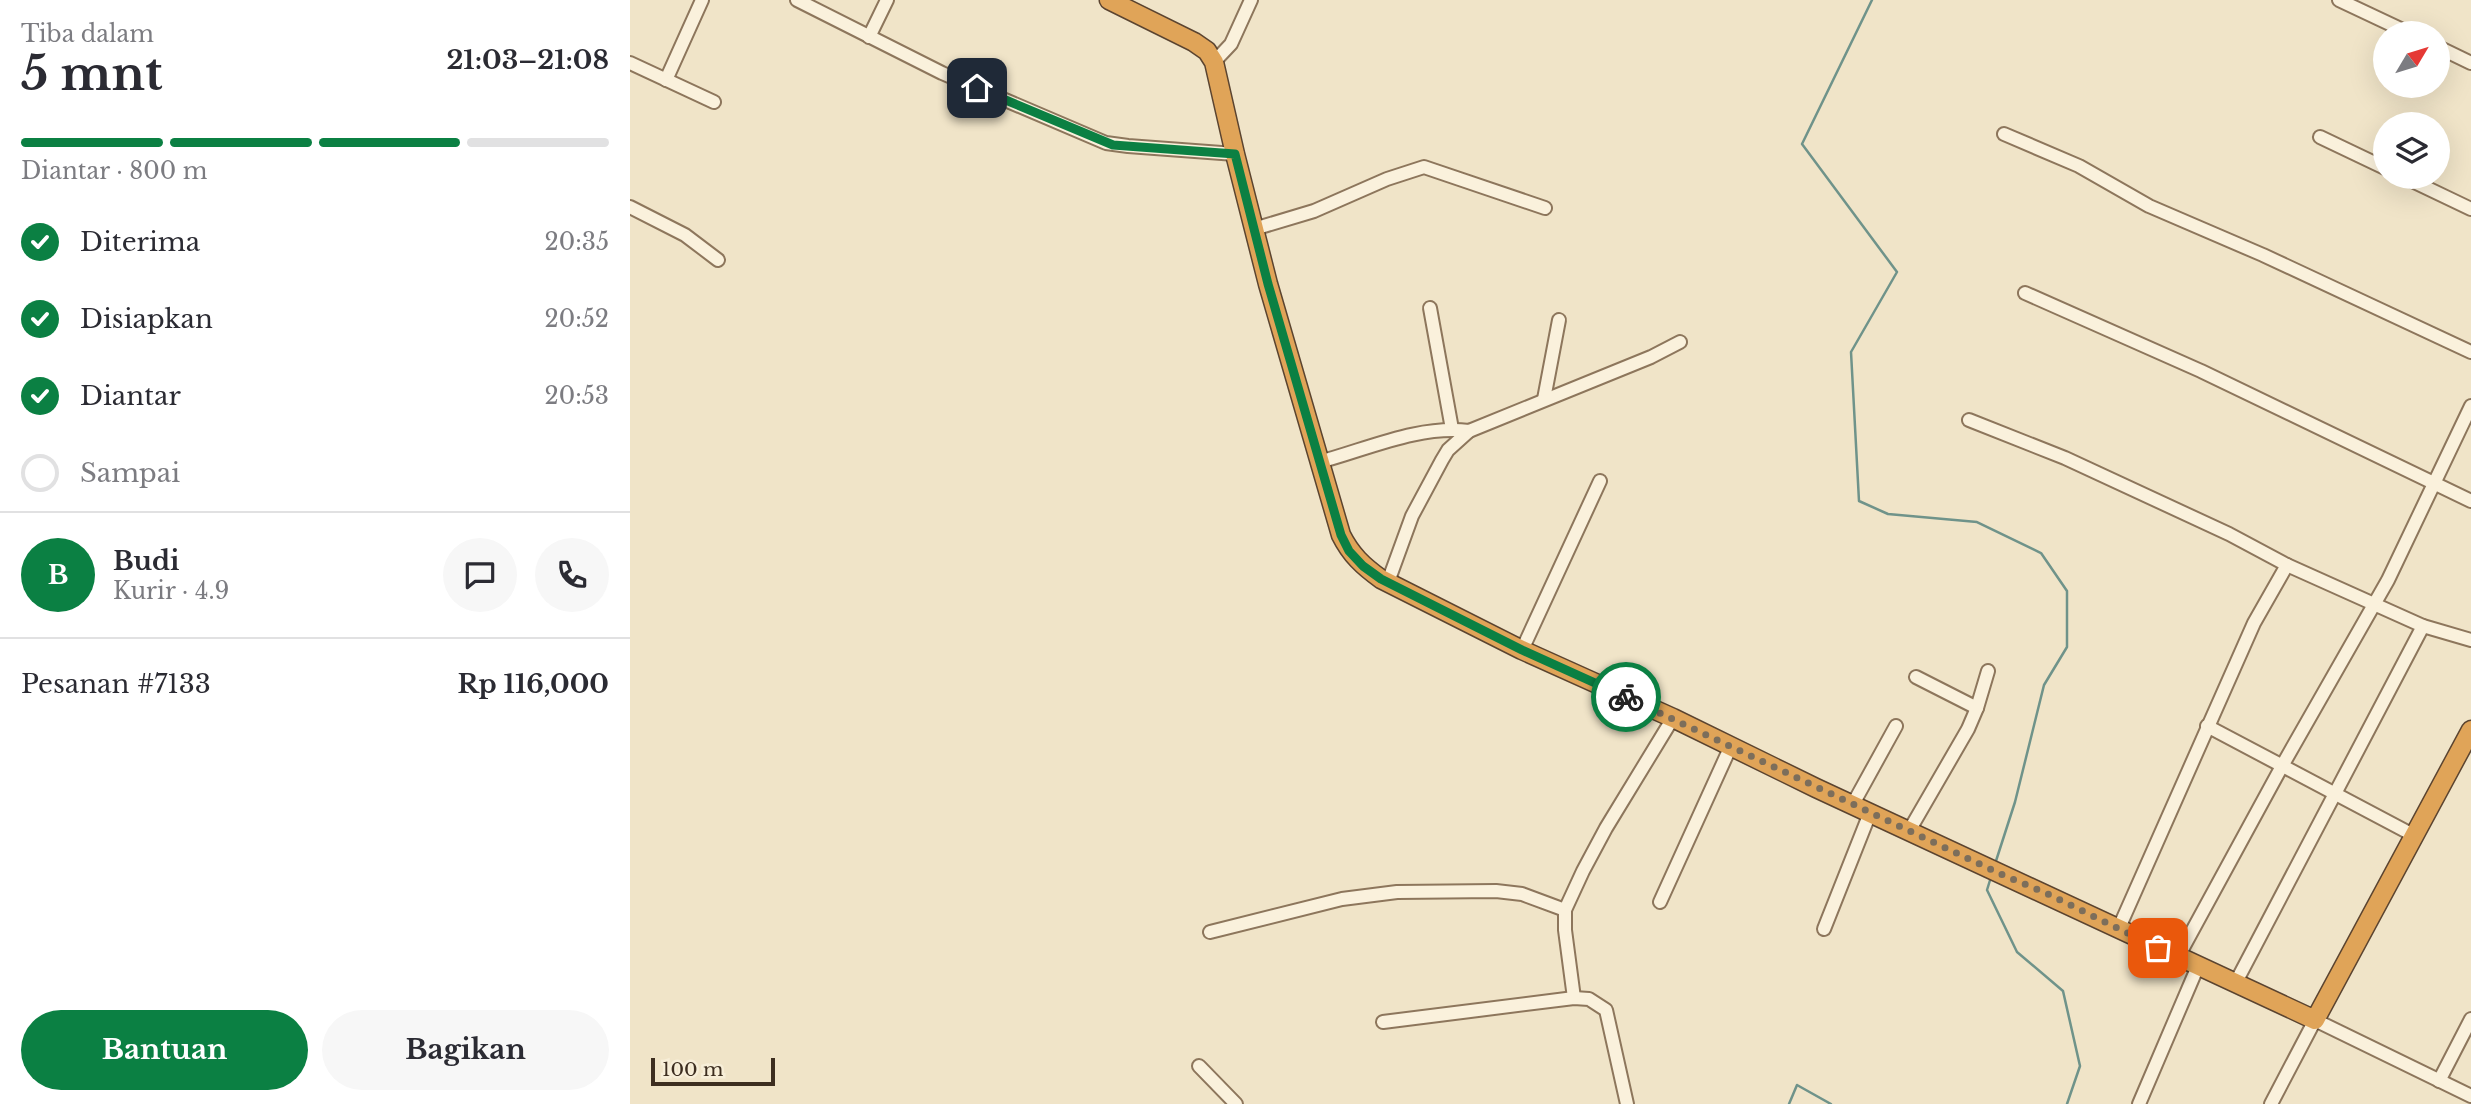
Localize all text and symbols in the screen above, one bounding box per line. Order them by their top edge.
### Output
text: Tiba dalam [21,20,154,48]
north arrow [2373,21,2450,98]
map controls [2373,21,2450,189]
text: 21:03–21:08 [446,44,609,76]
text: 5 mnt [21,45,163,102]
pin [947,58,1007,118]
icon: home [958,69,996,107]
button: layers [2373,112,2450,189]
text: Diantar · 800 m [21,157,207,185]
icon: check [21,223,59,261]
text: Diterima [80,226,200,258]
text: 20:35 [545,228,609,256]
icon: check [21,300,59,338]
text: Disiapkan [80,303,213,335]
text: 20:52 [545,305,609,333]
icon: check [21,377,59,415]
text: Diantar [80,380,181,412]
text: 20:53 [545,382,609,410]
text: Sampai [80,457,180,489]
button: chat [443,538,517,612]
button: phone [535,538,609,612]
text: Budi [113,545,179,577]
text: B [48,559,68,591]
text: Kurir · 4.9 [113,577,229,605]
courier [1591,662,1661,732]
text: Pesanan #7133 [21,668,211,700]
text: Rp 116,000 [457,668,609,700]
icon: bike [1607,678,1645,716]
pin [2128,918,2188,978]
icon: bag [2139,929,2177,967]
button: Bantuan [21,1010,308,1090]
button: Bagikan [322,1010,609,1090]
scale bar [651,1055,775,1087]
text: 100 m [662,1058,723,1081]

